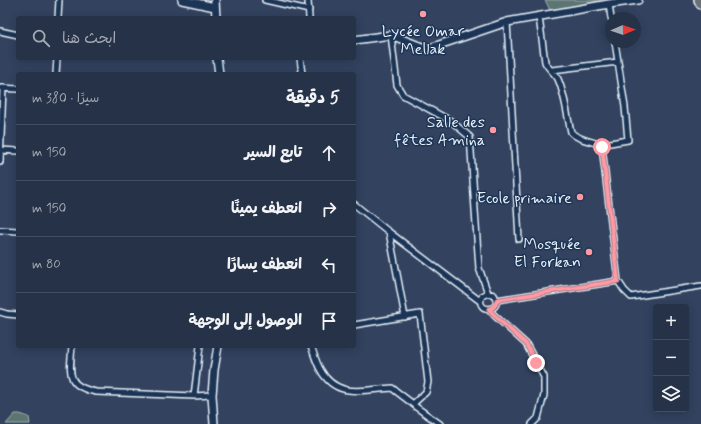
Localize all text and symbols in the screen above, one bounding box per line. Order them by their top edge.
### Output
marker: Lycée Omar Mellak [418,9,428,19]
north arrow [605,12,641,48]
search box [16,16,356,60]
place label: Lycée Omar Mellak [382,21,465,60]
icon: search [30,27,52,49]
text: ابحث هنا [62,29,116,49]
text: 5 دقيقة [286,87,340,109]
text: سيرًا · 380 m [32,90,99,107]
place label: Salle des fêtes Amina [394,112,485,151]
marker: Salle des fêtes Amina [488,125,498,135]
route start [593,138,611,156]
icon: ahead [318,142,340,164]
text: تابع السير [244,143,302,163]
text: 150 m [32,144,66,161]
place label: Ecole primaire [477,188,572,209]
marker: Ecole primaire [575,192,585,202]
icon: right [318,198,340,220]
text: انعطف يمينًا [231,199,302,219]
text: 150 m [32,200,66,217]
place label: Mosquée El Forkan [514,234,581,273]
marker: Mosquée El Forkan [584,247,594,257]
icon: left [318,254,340,276]
text: انعطف يسارًا [227,255,302,275]
text: 80 m [32,256,61,273]
map controls [653,304,689,412]
button: + [653,304,689,340]
icon: arrive [318,310,340,332]
text: الوصول إلى الوجهة [188,311,302,331]
button: − [653,340,689,376]
route end [527,354,545,372]
button: layers [653,376,689,412]

